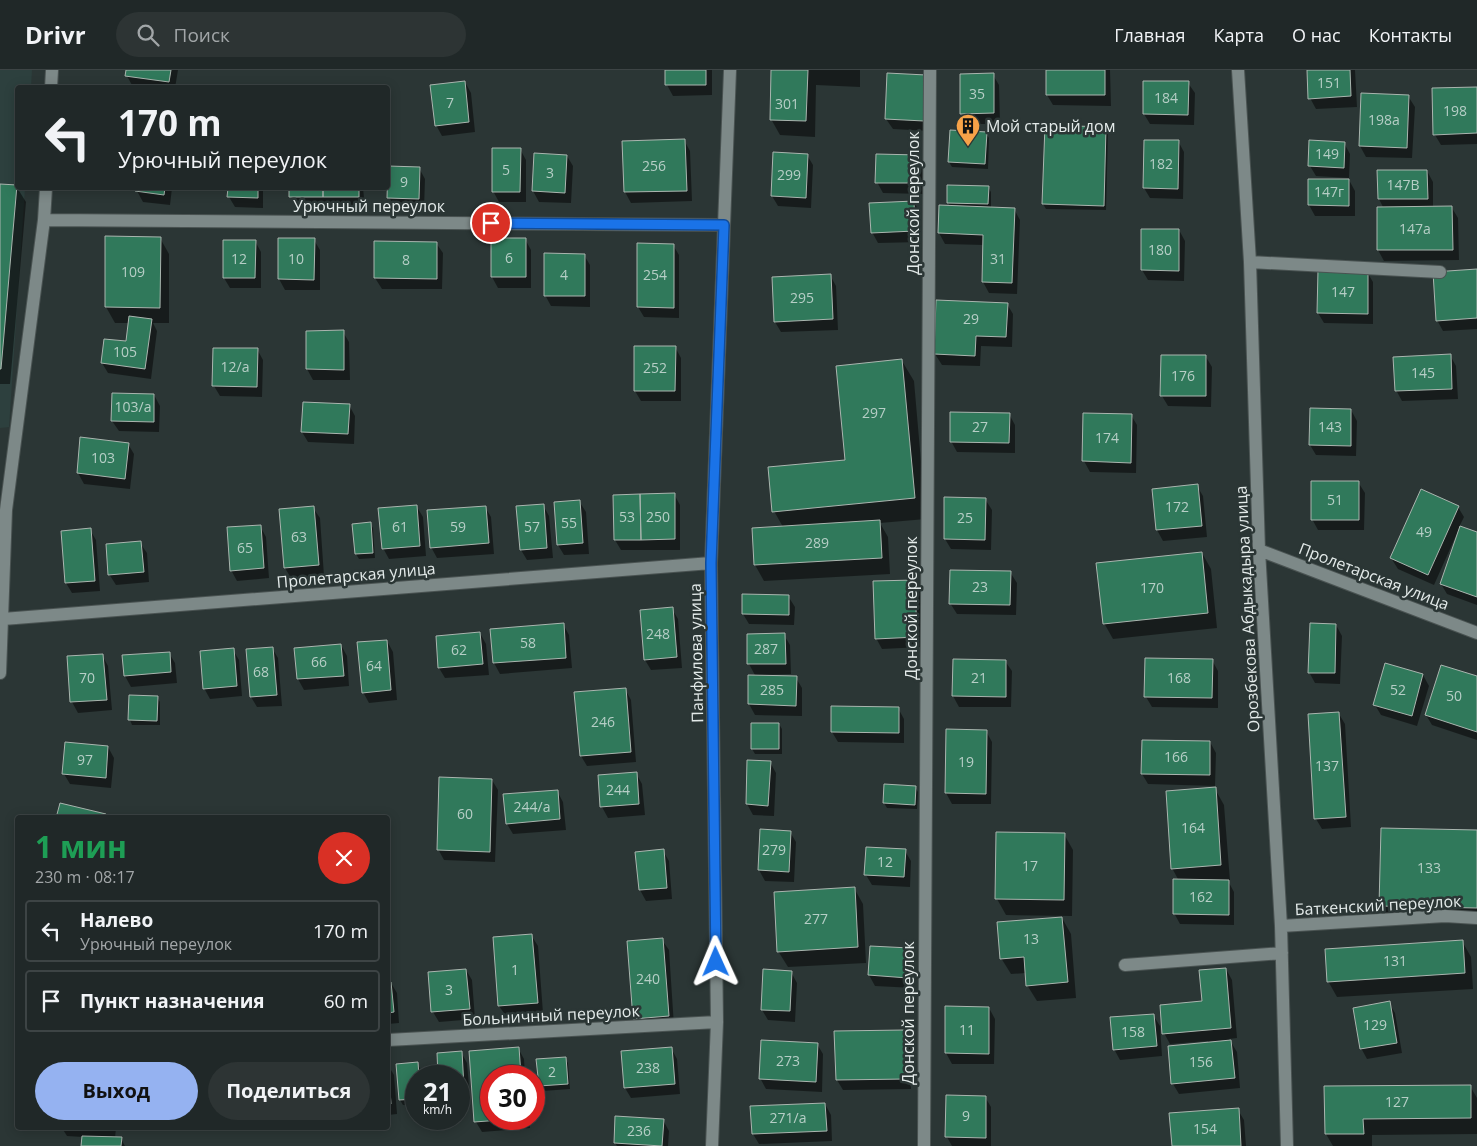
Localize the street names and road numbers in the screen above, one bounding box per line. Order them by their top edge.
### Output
street label: Донской переулок [902,131,924,275]
street label: Урючный переулок [293,195,446,217]
street label: Орозбекова Абдыкадыра улица [1230,485,1264,733]
street label: Донской переулок [900,536,922,680]
street label: Пролетарская улица [1296,537,1452,615]
street label: Пролетарская улица [276,557,436,593]
street label: Панфилова улица [684,583,708,723]
street label: Баткенский переулок [1294,890,1463,920]
street label: Донской переулок [897,941,919,1085]
street label: Больничный переулок [462,999,641,1031]

